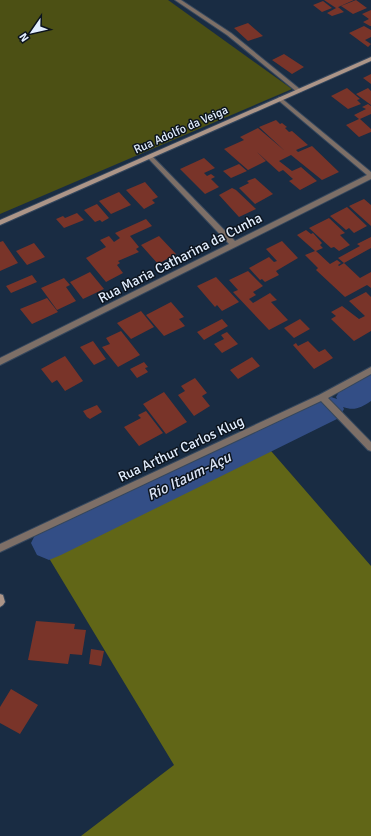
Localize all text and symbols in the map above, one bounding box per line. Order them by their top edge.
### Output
north arrow [12,12,52,52]
text: N [17,31,32,44]
street label: Rua Adolfo da Veiga [132,103,230,157]
street label: Rua Maria Catharina da Cunha [95,209,265,307]
street label: Rua Arthur Carlos Klug [115,412,247,486]
water label: Rio Itaum-Açu [144,448,235,504]

